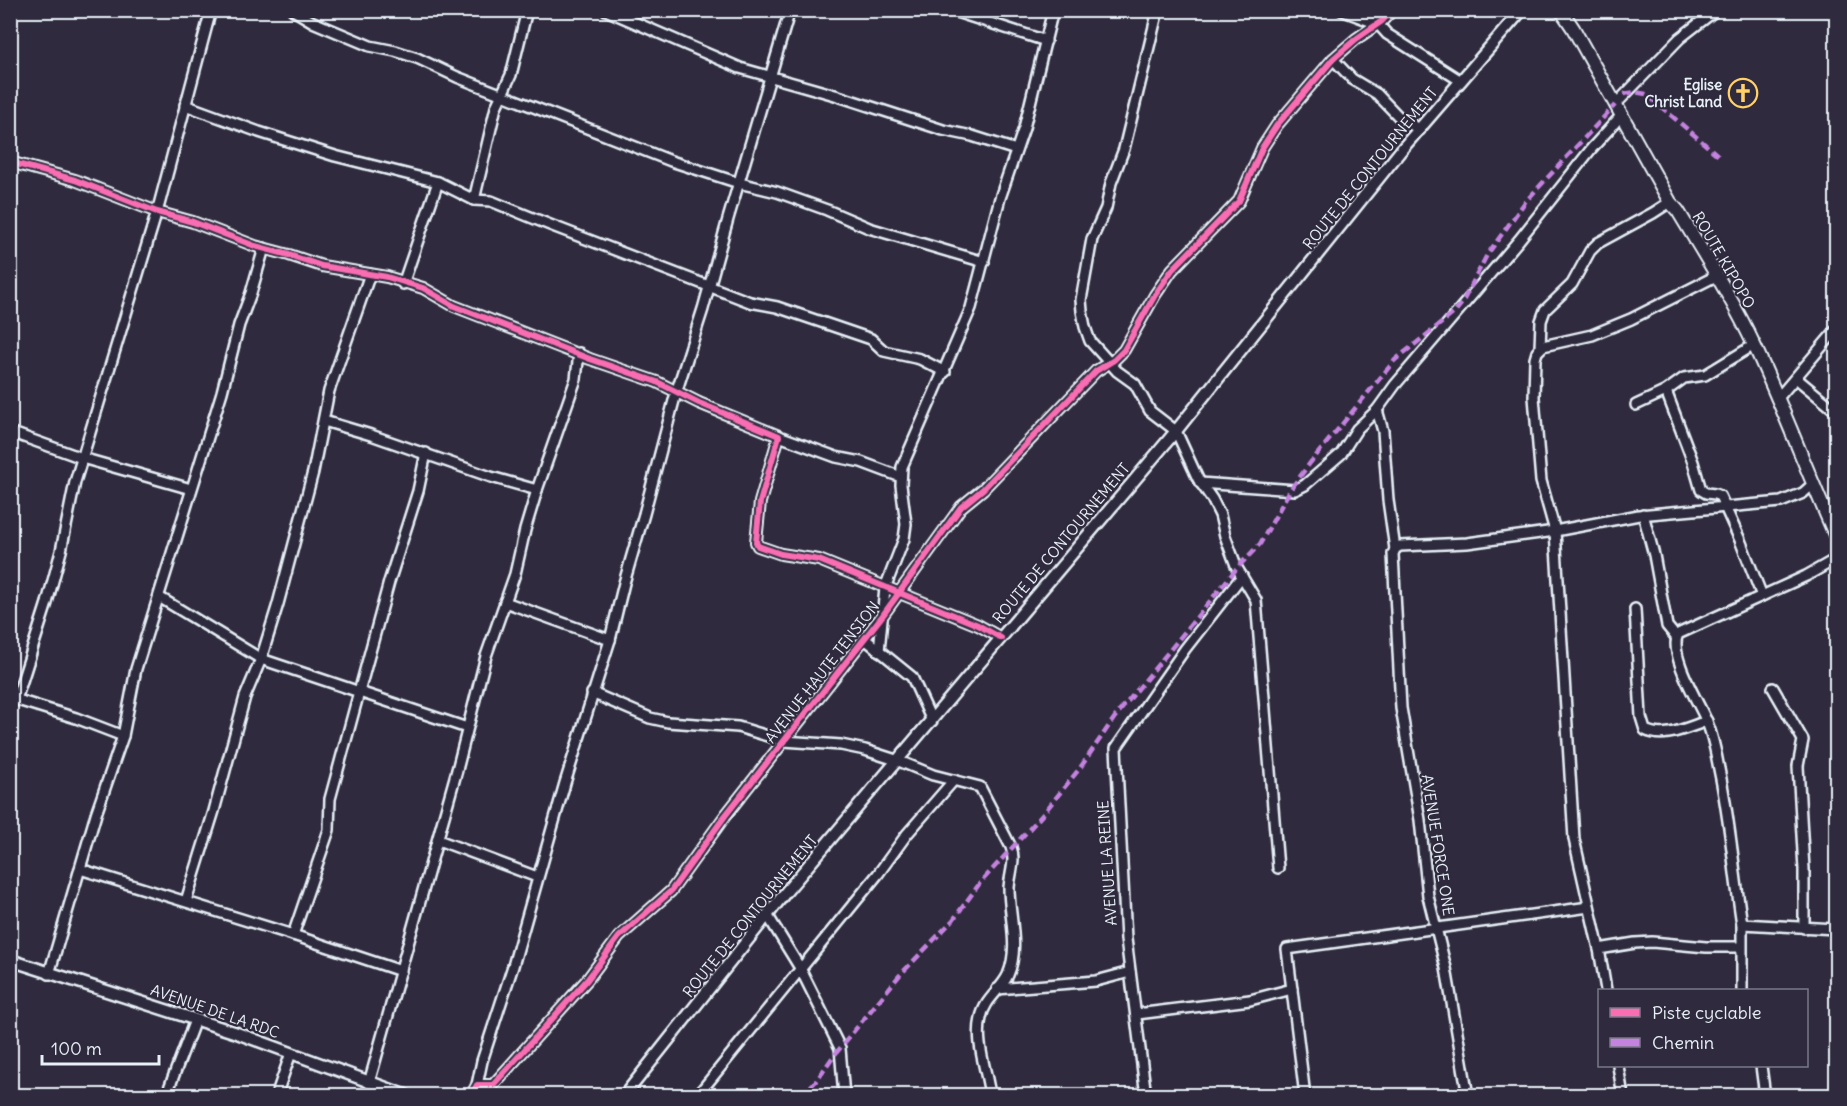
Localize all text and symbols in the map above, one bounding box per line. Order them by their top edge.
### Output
place label: Eglise Christ Land [1644,75,1722,111]
church icon: Eglise Christ Land [1727,77,1759,109]
street label: ROUTE DE CONTOURNEMENT [1299,83,1441,253]
street label: ROUTE KIPOPO [1689,208,1759,312]
street label: ROUTE DE CONTOURNEMENT [988,459,1134,627]
street label: AVENUE HAUTE TENSION [761,597,883,747]
street label: AVENUE FORCE ONE [1417,773,1459,917]
street label: AVENUE LA REINE [1093,799,1121,926]
street label: ROUTE DE CONTOURNEMENT [679,831,821,1001]
street label: AVENUE DE LA RDC [148,980,282,1042]
legend [1598,989,1808,1067]
text: Piste cyclable [1652,1001,1761,1024]
scale bar [42,1028,159,1066]
text: Chemin [1652,1031,1714,1054]
text: 100 m [51,1037,102,1060]

